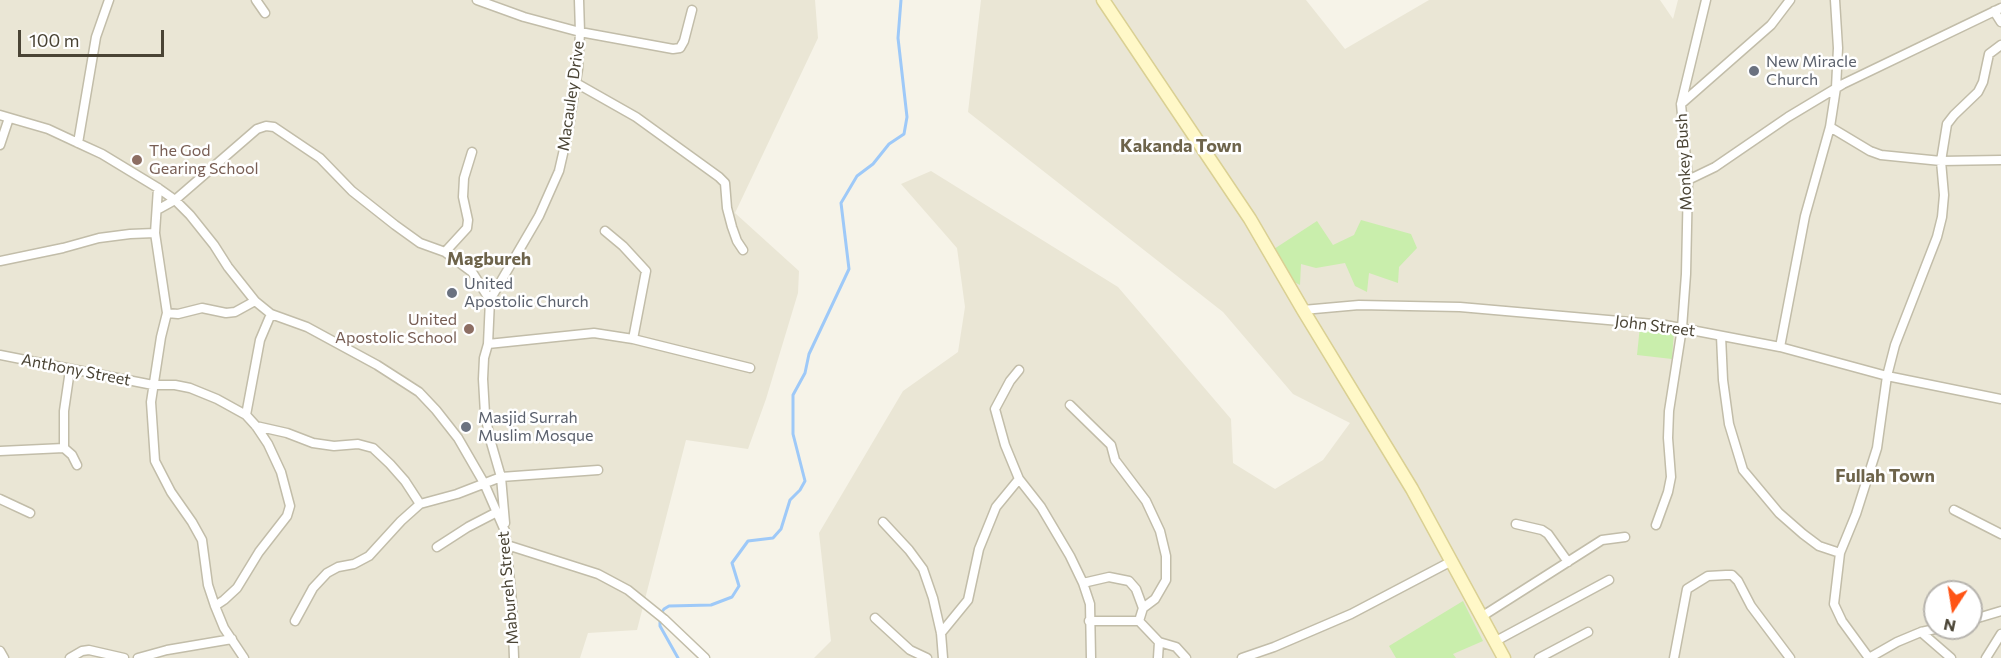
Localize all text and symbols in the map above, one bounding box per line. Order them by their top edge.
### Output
scale bar [21,18,166,56]
text: 100 m [29,29,79,51]
street label: Macauley Drive [554,40,588,152]
place label: New Miracle Church [1766,52,1857,90]
marker: New Miracle Church [1747,64,1761,78]
street label: Monkey Bush [1672,113,1696,211]
district label: Kakanda Town [1120,135,1242,157]
place label: The God Gearing School [149,141,259,179]
marker: The God Gearing School [130,153,144,167]
district label: Magbureh [447,248,531,270]
place label: United Apostolic Church [464,274,589,312]
marker: United Apostolic Church [445,286,459,300]
place label: United Apostolic School [335,310,457,348]
street label: John Street [1614,312,1696,340]
marker: United Apostolic School [462,322,476,336]
street label: Anthony Street [20,350,132,390]
place label: Masjid Surrah Muslim Mosque [478,408,593,446]
marker: Masjid Surrah Muslim Mosque [459,420,473,434]
district label: Fullah Town [1835,465,1935,487]
street label: Mabureh Street [493,530,523,646]
north arrow [1923,580,1983,640]
text: N [1942,616,1957,637]

